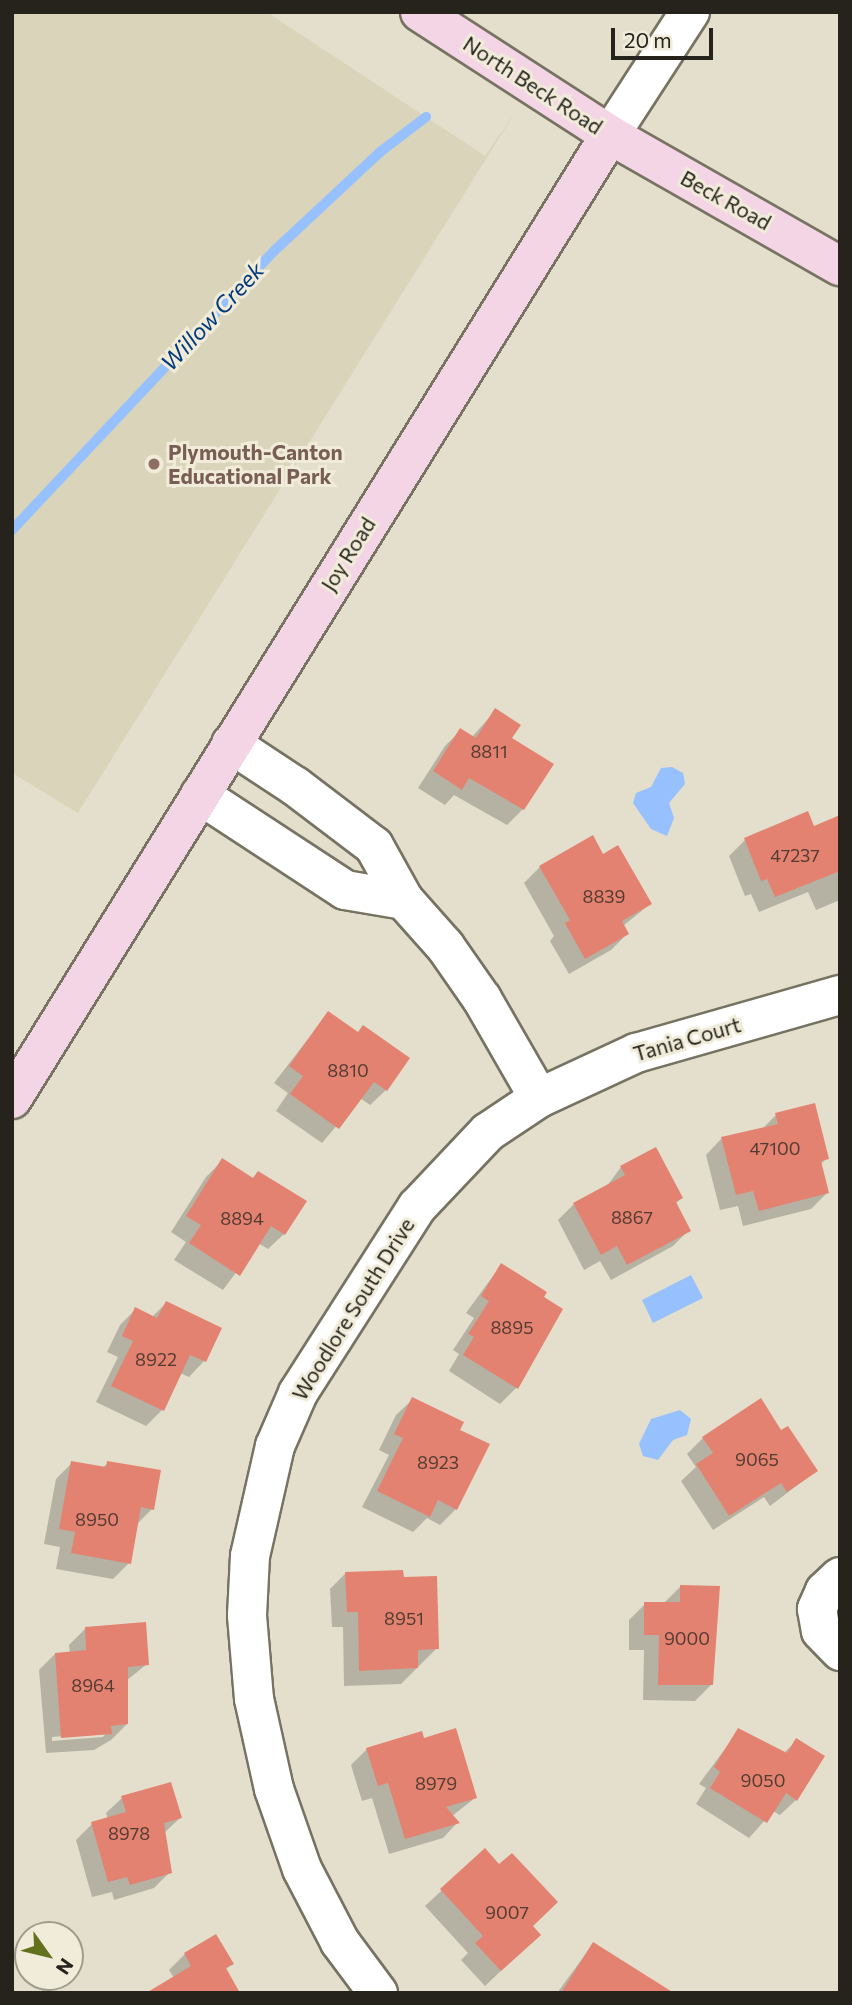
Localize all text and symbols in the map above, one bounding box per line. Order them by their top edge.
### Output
scale bar [614,14,716,58]
text: 20 m [624,27,672,52]
street label: North Beck Road [459,31,607,139]
street label: Beck Road [676,165,776,235]
water label: Willow Creek [155,256,269,376]
place label: Plymouth-Canton Educational Park [168,439,343,489]
marker: Plymouth-Canton Educational Park [146,456,162,472]
street label: Joy Road [316,512,380,596]
house number: 8811 [470,740,508,762]
house number: 47237 [770,844,820,866]
house number: 8839 [583,885,625,907]
street label: Tania Court [630,1012,744,1066]
house number: 8810 [327,1059,369,1081]
house number: 47100 [749,1137,801,1159]
house number: 8867 [611,1206,653,1228]
house number: 8894 [220,1207,264,1229]
street label: Woodlore South Drive [287,1213,419,1405]
house number: 8895 [490,1316,534,1338]
house number: 8922 [135,1348,177,1370]
house number: 9065 [735,1448,779,1470]
house number: 8923 [417,1451,459,1473]
house number: 8950 [75,1508,119,1530]
house number: 8951 [384,1607,424,1629]
house number: 9000 [664,1627,710,1649]
house number: 8964 [71,1674,115,1696]
house number: 9050 [741,1769,785,1791]
house number: 8979 [415,1772,457,1794]
house number: 8978 [108,1822,150,1844]
house number: 9007 [485,1901,529,1923]
north arrow [14,1921,84,1991]
text: N [52,1955,79,1979]

